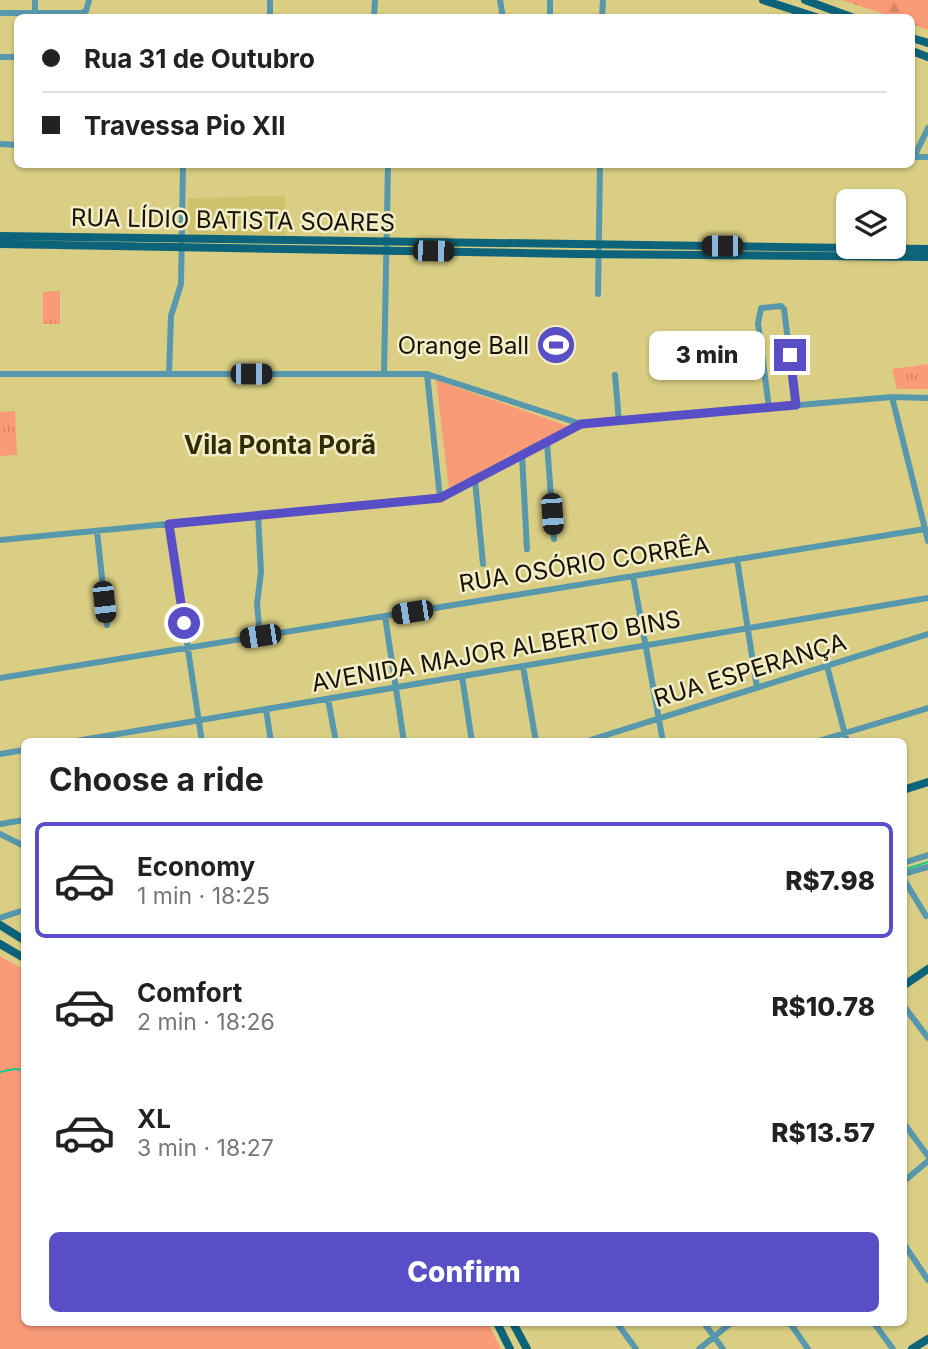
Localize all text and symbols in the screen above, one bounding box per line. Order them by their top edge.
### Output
text: Rua 31 de Outubro [84,43,315,74]
text: Travessa Pio XII [84,110,286,141]
map controls [836,189,906,259]
button: layers [836,189,906,259]
street label: RUA LÍDIO BATISTA SOARES [71,202,395,237]
car [702,236,744,257]
car [412,240,455,262]
sports icon: Orange Ball [535,324,577,366]
callout: 3 min [650,330,766,380]
place label: Orange Ball [398,331,529,360]
route end [774,339,806,371]
text: 3 min [676,341,738,369]
car [231,364,273,385]
district label: Vila Ponta Porã [184,429,376,460]
car [541,492,564,536]
street label: RUA OSÓRIO CORRÊA [457,529,711,598]
car [92,580,117,624]
car [390,598,435,626]
street label: AVENIDA MAJOR ALBERTO BINS [309,604,683,698]
route start [168,607,200,639]
car [238,622,283,650]
street label: RUA ESPERANÇA [650,627,850,713]
text: Choose a ride [49,760,264,799]
icon: car [53,849,116,912]
text: Economy [137,851,255,882]
text: R$7.98 [785,865,875,896]
text: 1 min · 18:25 [137,882,270,910]
icon: car [53,975,116,1038]
text: Comfort [137,977,242,1008]
text: R$10.78 [771,991,875,1022]
text: 2 min · 18:26 [137,1008,275,1036]
icon: car [53,1101,116,1164]
text: XL [137,1103,171,1134]
text: R$13.57 [771,1117,875,1148]
text: 3 min · 18:27 [137,1134,274,1162]
button: Confirm [49,1232,879,1312]

